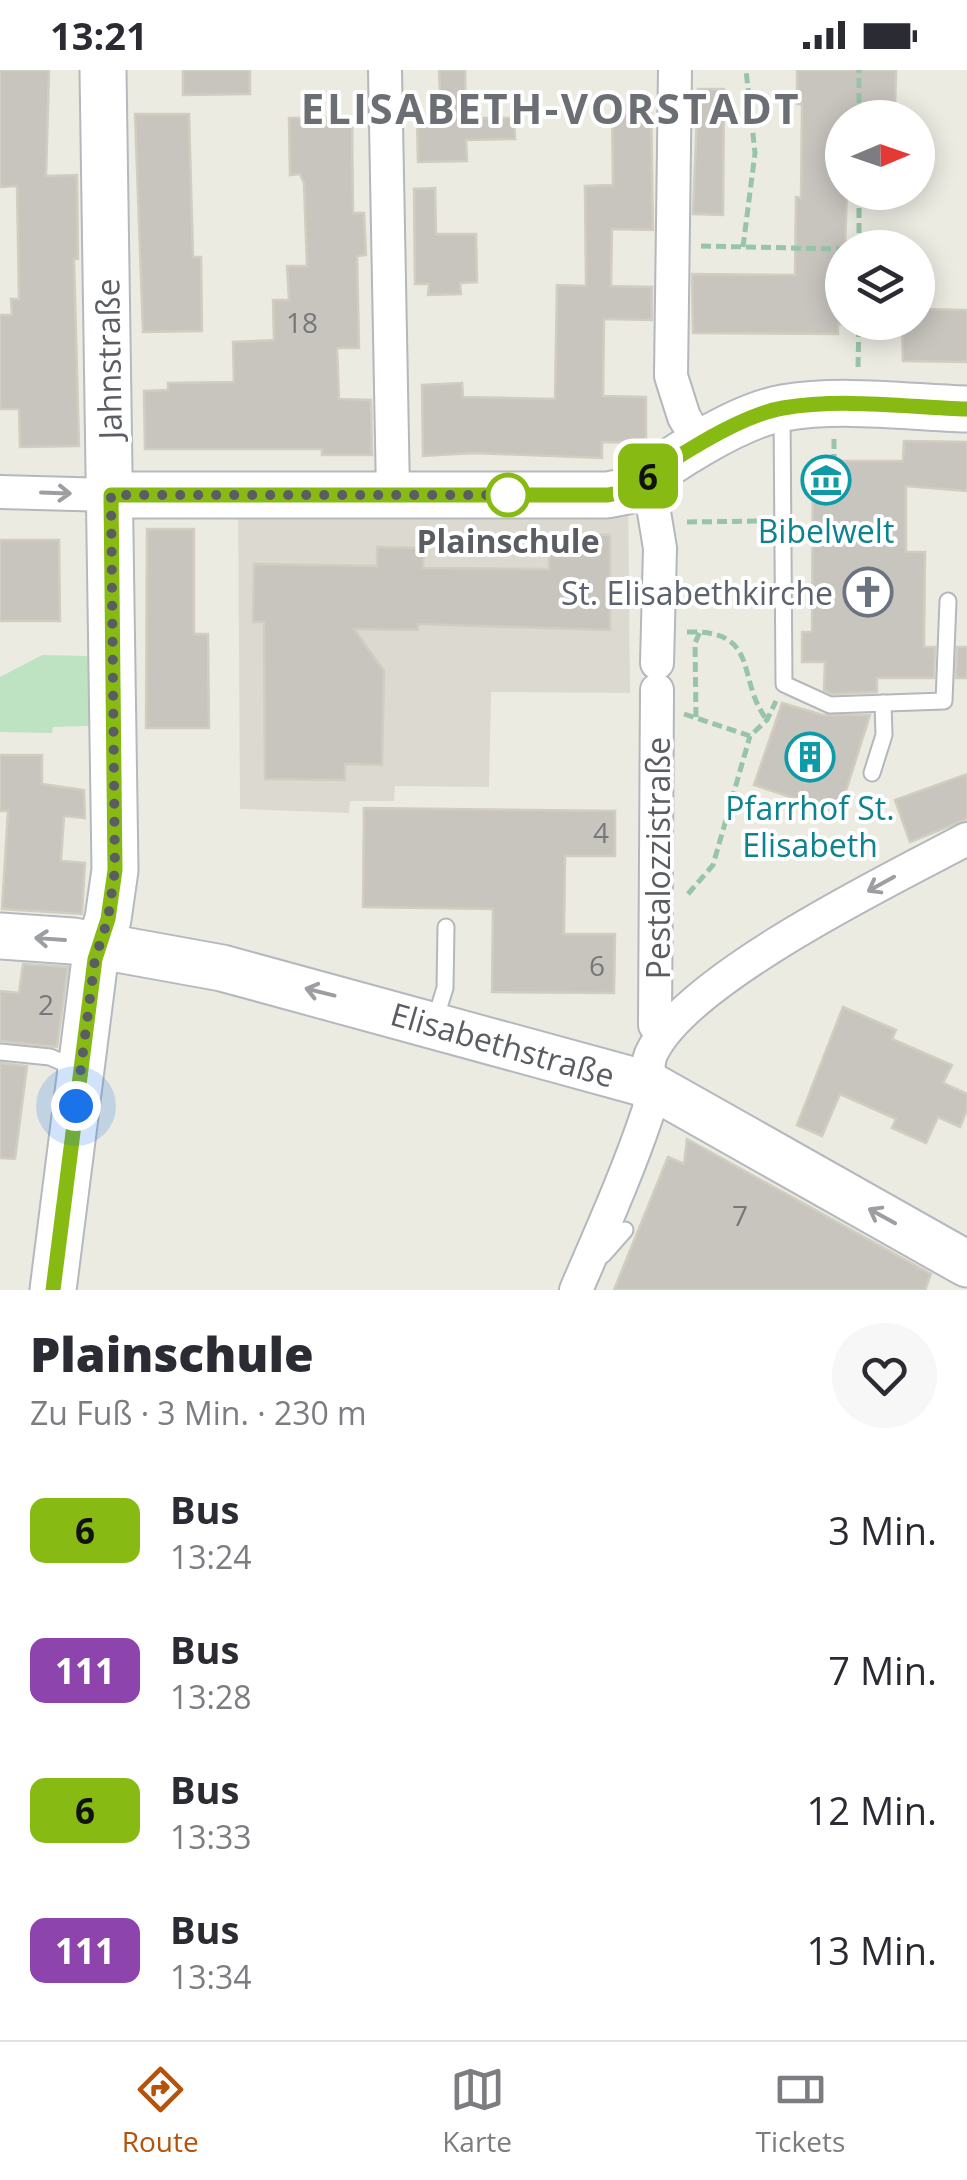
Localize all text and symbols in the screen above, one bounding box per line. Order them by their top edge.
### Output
text: 13:21 [50,9,148,61]
district label: ELISABETH-VORSTADT [301,79,801,136]
north arrow [825,100,935,210]
map controls [825,100,935,340]
button: layers [825,230,935,340]
street label: Jahnstraße [85,278,131,443]
house number: 18 [286,303,318,341]
line badge: 6 [616,444,680,508]
text: 6 [638,453,658,500]
museum icon: Bibelwelt [800,454,852,506]
marker: Plainschule [487,474,529,516]
one-way arrow [39,484,71,503]
place label: Bibelwelt [758,509,894,552]
place label: Plainschule [416,519,600,562]
church icon: St. Elisabethkirche [842,566,894,618]
place label: St. Elisabethkirche [561,571,833,614]
building icon: Pfarrhof St. Elisabeth [784,731,836,783]
street label: Pestalozzistraße [636,737,679,979]
place label: Pfarrhof St. Elisabeth [725,786,895,866]
house number: 4 [593,813,609,851]
one-way arrow [867,875,896,895]
one-way arrow [35,929,67,948]
house number: 6 [589,946,605,984]
one-way arrow [305,982,336,1001]
house number: 2 [38,985,54,1023]
street label: Elisabethstraße [386,992,620,1096]
your location [51,1081,101,1131]
house number: 7 [732,1196,748,1234]
one-way arrow [868,1205,898,1225]
text: Plainschule [30,1321,314,1386]
button: heart [832,1323,937,1428]
text: Zu Fuß · 3 Min. · 230 m [30,1391,367,1434]
text: Bus [170,1483,239,1535]
text: 3 Min. [828,1504,937,1556]
text: 6 [75,1507,95,1554]
text: 13:24 [170,1535,252,1578]
text: Bus [170,1623,239,1675]
text: 7 Min. [828,1644,937,1696]
text: 111 [55,1647,115,1694]
text: 13:28 [170,1675,252,1718]
text: Bus [170,1763,239,1815]
text: 12 Min. [807,1784,937,1836]
text: 6 [75,1787,95,1834]
text: 13:33 [170,1815,252,1858]
text: Bus [170,1903,239,1955]
text: 13 Min. [807,1924,937,1976]
text: 111 [55,1927,115,1974]
text: 13:34 [170,1955,252,1998]
tab: Route [122,2062,199,2160]
tab: Karte [442,2062,512,2160]
tab: Tickets [756,2062,845,2160]

